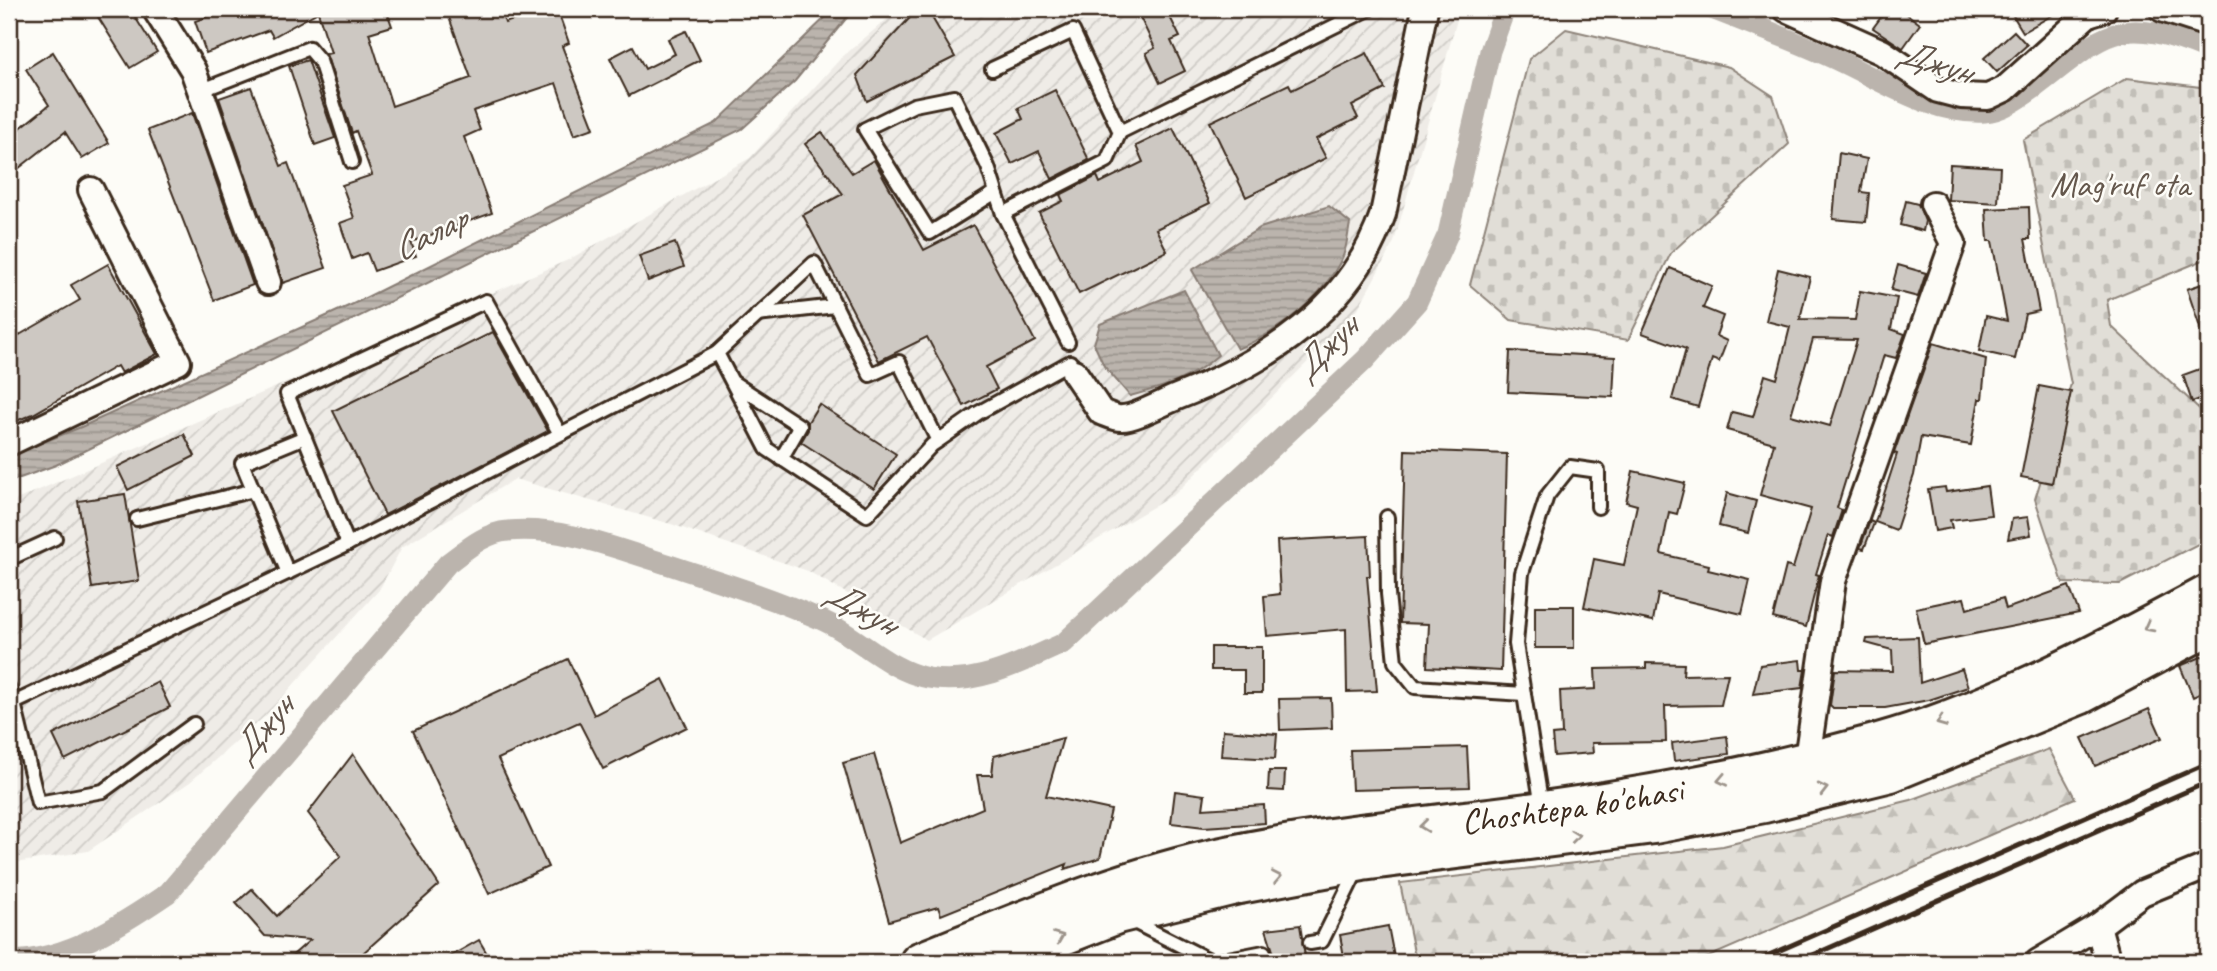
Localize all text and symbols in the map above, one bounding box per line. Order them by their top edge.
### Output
water label: Джун [1892,27,1983,96]
park label: Mag'ruf ota [2050,162,2192,207]
water label: Салар [384,193,478,271]
water label: Джун [1281,300,1372,391]
water label: Джун [817,568,911,648]
one-way arrow [2143,619,2155,632]
water label: Джун [220,680,308,772]
one-way arrow [1936,714,1948,728]
street label: Choshtepa ko'chasi [1459,766,1691,844]
one-way arrow [1716,772,1728,787]
one-way arrow [1817,783,1829,797]
one-way arrow [1419,818,1430,833]
one-way arrow [1570,829,1581,844]
one-way arrow [1271,870,1283,885]
one-way arrow [1052,931,1064,945]

